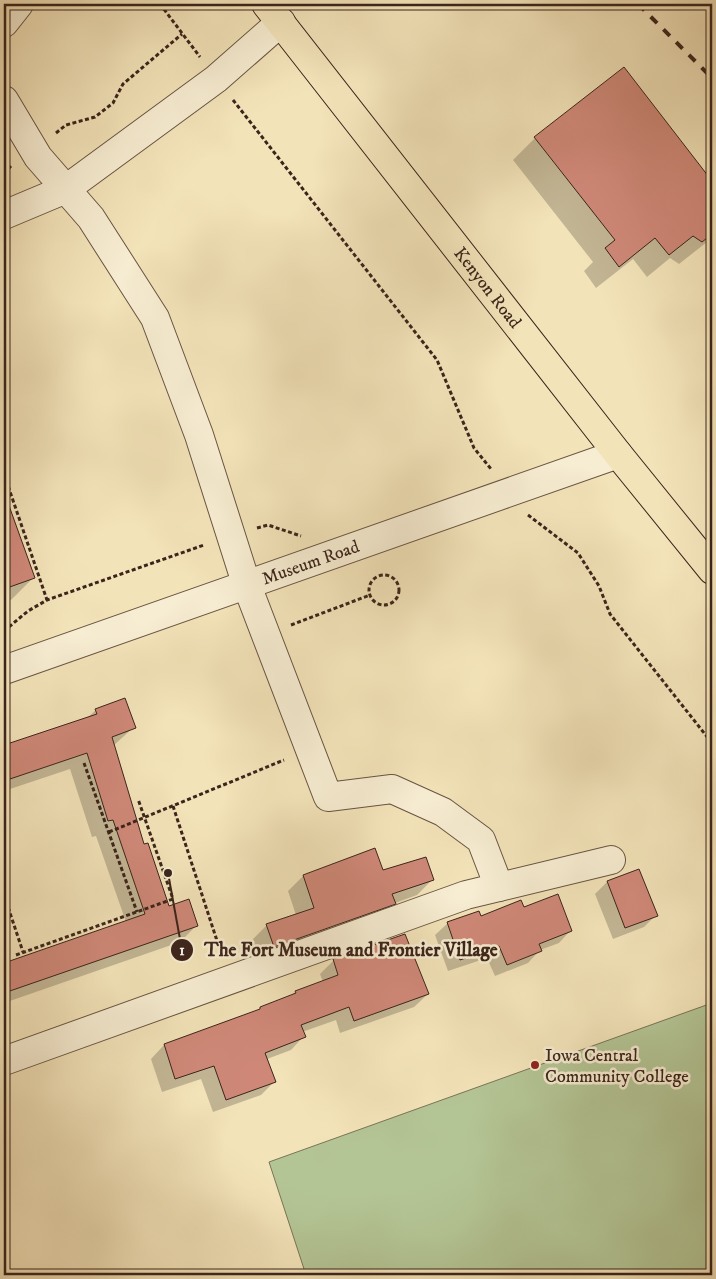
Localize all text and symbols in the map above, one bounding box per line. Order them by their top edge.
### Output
street label: Kenyon Road [448,243,526,333]
street label: Museum Road [259,536,363,590]
callout: The Fort Museum and Frontier Village [169,933,508,967]
text: The Fort Museum and Frontier Village [203,939,498,962]
text: 1 [179,941,185,960]
place label: Iowa Central Community College [545,1045,689,1088]
marker: Iowa Central Community College [529,1059,541,1071]

